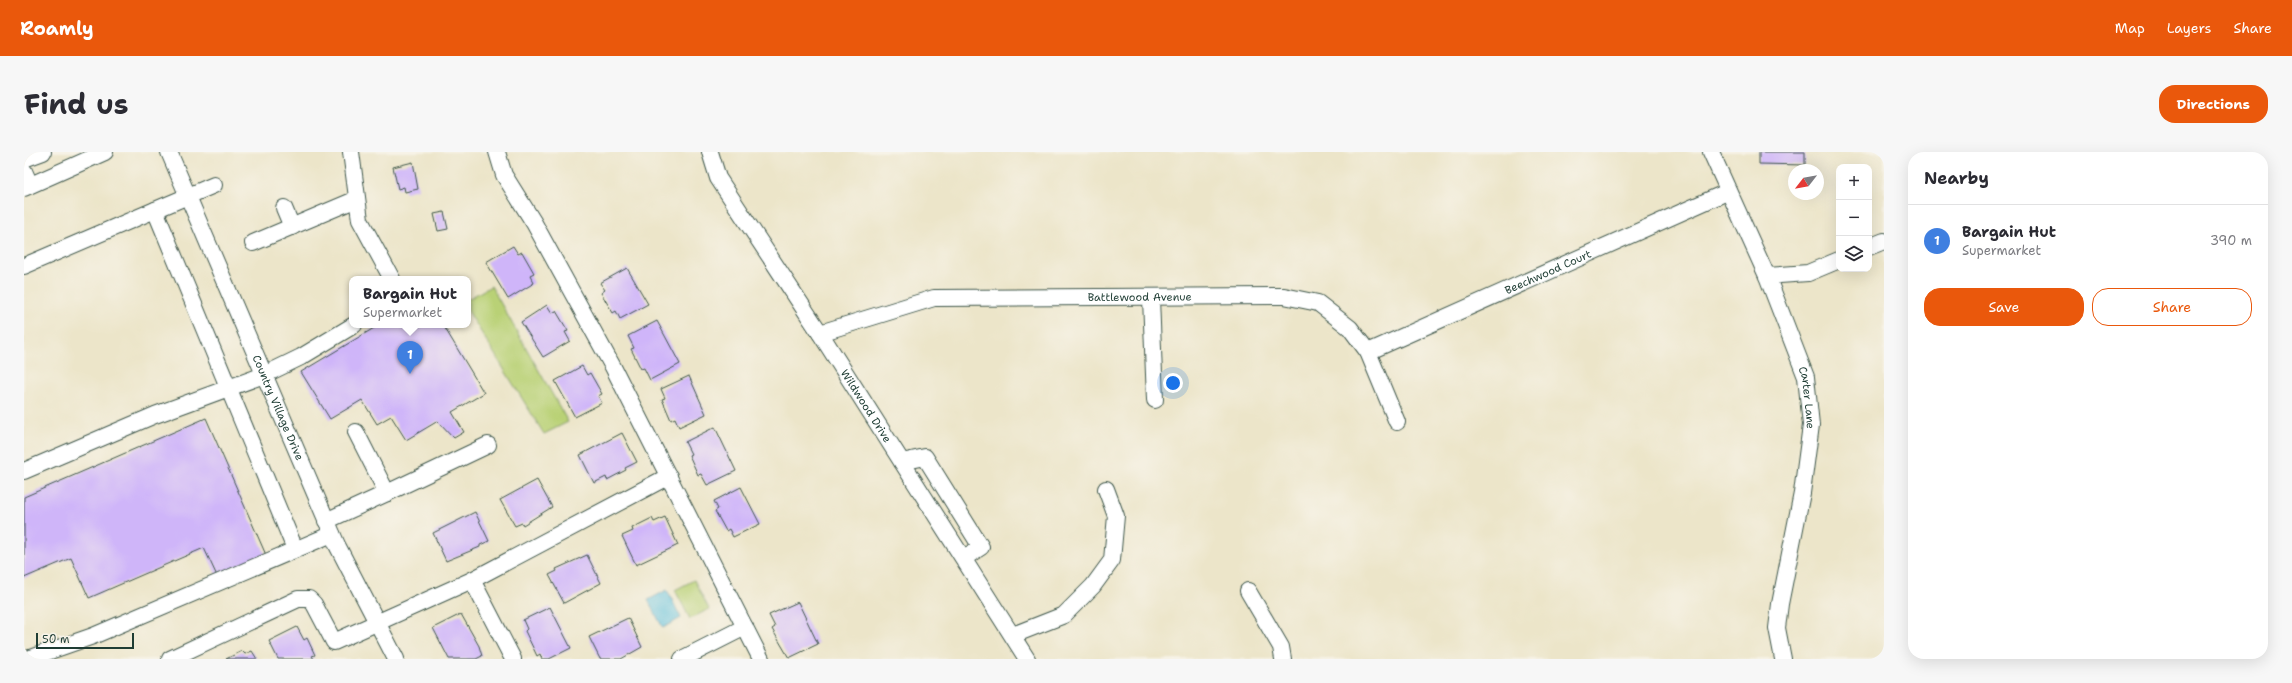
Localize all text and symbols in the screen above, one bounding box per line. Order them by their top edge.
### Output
text: Roamly [20,16,94,41]
text: Map [2115,19,2145,37]
text: Layers [2167,19,2211,37]
text: Share [2233,19,2272,37]
text: Find us [24,85,129,123]
button: Directions [2159,85,2268,123]
north arrow [1788,164,1824,200]
map controls [1836,164,1872,272]
button: + [1836,164,1872,200]
text: Nearby [1924,167,1989,189]
button: − [1836,200,1872,236]
text: Bargain Hut [1962,222,2056,242]
text: 1 [1934,232,1940,249]
text: 390 m [2210,232,2252,249]
button: layers [1836,236,1872,272]
text: Supermarket [1962,242,2041,259]
street label: Beechwood Court [1502,246,1594,298]
popup [349,276,471,328]
text: Bargain Hut [363,284,457,304]
button: Save [1924,288,2084,326]
button: Share [2092,288,2252,326]
street label: Battlewood Avenue [1088,289,1192,305]
text: Supermarket [363,304,442,321]
pin: 1 [397,341,423,374]
street label: Country Village Drive [249,353,307,463]
street label: Carter Lane [1795,364,1819,430]
street label: Wildwood Drive [837,366,895,445]
your location [1163,373,1183,393]
scale bar [36,631,134,650]
text: 50 m [42,632,70,647]

